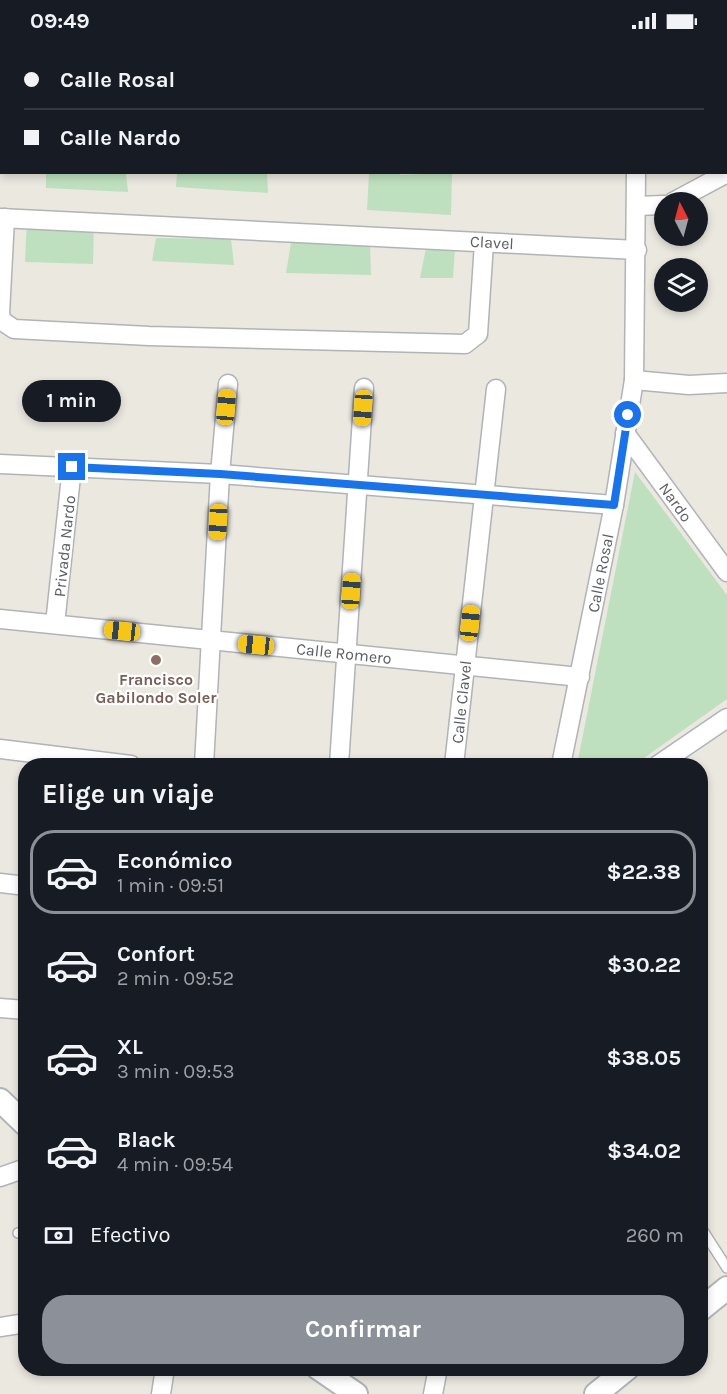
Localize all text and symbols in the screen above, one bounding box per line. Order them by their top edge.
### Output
text: 09:49 [30,8,90,34]
text: Calle Rosal [60,67,175,93]
text: Calle Nardo [60,125,181,151]
north arrow [654,192,708,246]
map controls [654,192,708,312]
street label: Clavel [470,232,514,253]
button: layers [654,258,708,312]
callout: 1 min [22,380,122,422]
car [215,388,237,426]
text: 1 min [46,389,97,412]
car [353,389,373,427]
route start [614,401,641,428]
route end [58,453,85,480]
street label: Nardo [655,479,696,526]
street label: Privada Nardo [50,494,79,598]
car [208,504,228,540]
street label: Calle Rosal [584,532,617,614]
car [341,572,361,610]
car [459,604,481,642]
car [103,620,141,642]
car [237,634,275,656]
street label: Calle Romero [295,639,393,668]
marker: Francisco Gabilondo Soler [149,653,163,667]
street label: Calle Clavel [448,660,475,745]
place label: Francisco Gabilondo Soler [96,670,217,707]
text: Elige un viaje [42,778,214,810]
icon: car [45,845,99,899]
text: Económico [117,848,232,874]
text: $22.38 [607,859,681,885]
text: 1 min · 09:51 [117,874,224,897]
icon: car [45,938,99,992]
text: Confort [117,941,195,967]
text: $30.22 [607,952,681,978]
text: 2 min · 09:52 [117,967,234,990]
icon: car [45,1031,99,1085]
text: XL [117,1034,143,1060]
text: $38.05 [606,1045,681,1071]
text: 3 min · 09:53 [117,1060,235,1083]
icon: car [45,1124,99,1178]
text: Black [117,1127,176,1153]
text: $34.02 [607,1138,681,1164]
text: 4 min · 09:54 [117,1153,233,1176]
icon: cash [42,1219,75,1252]
text: Efectivo [90,1222,170,1248]
text: 260 m [626,1224,684,1247]
button: Confirmar [42,1295,684,1364]

